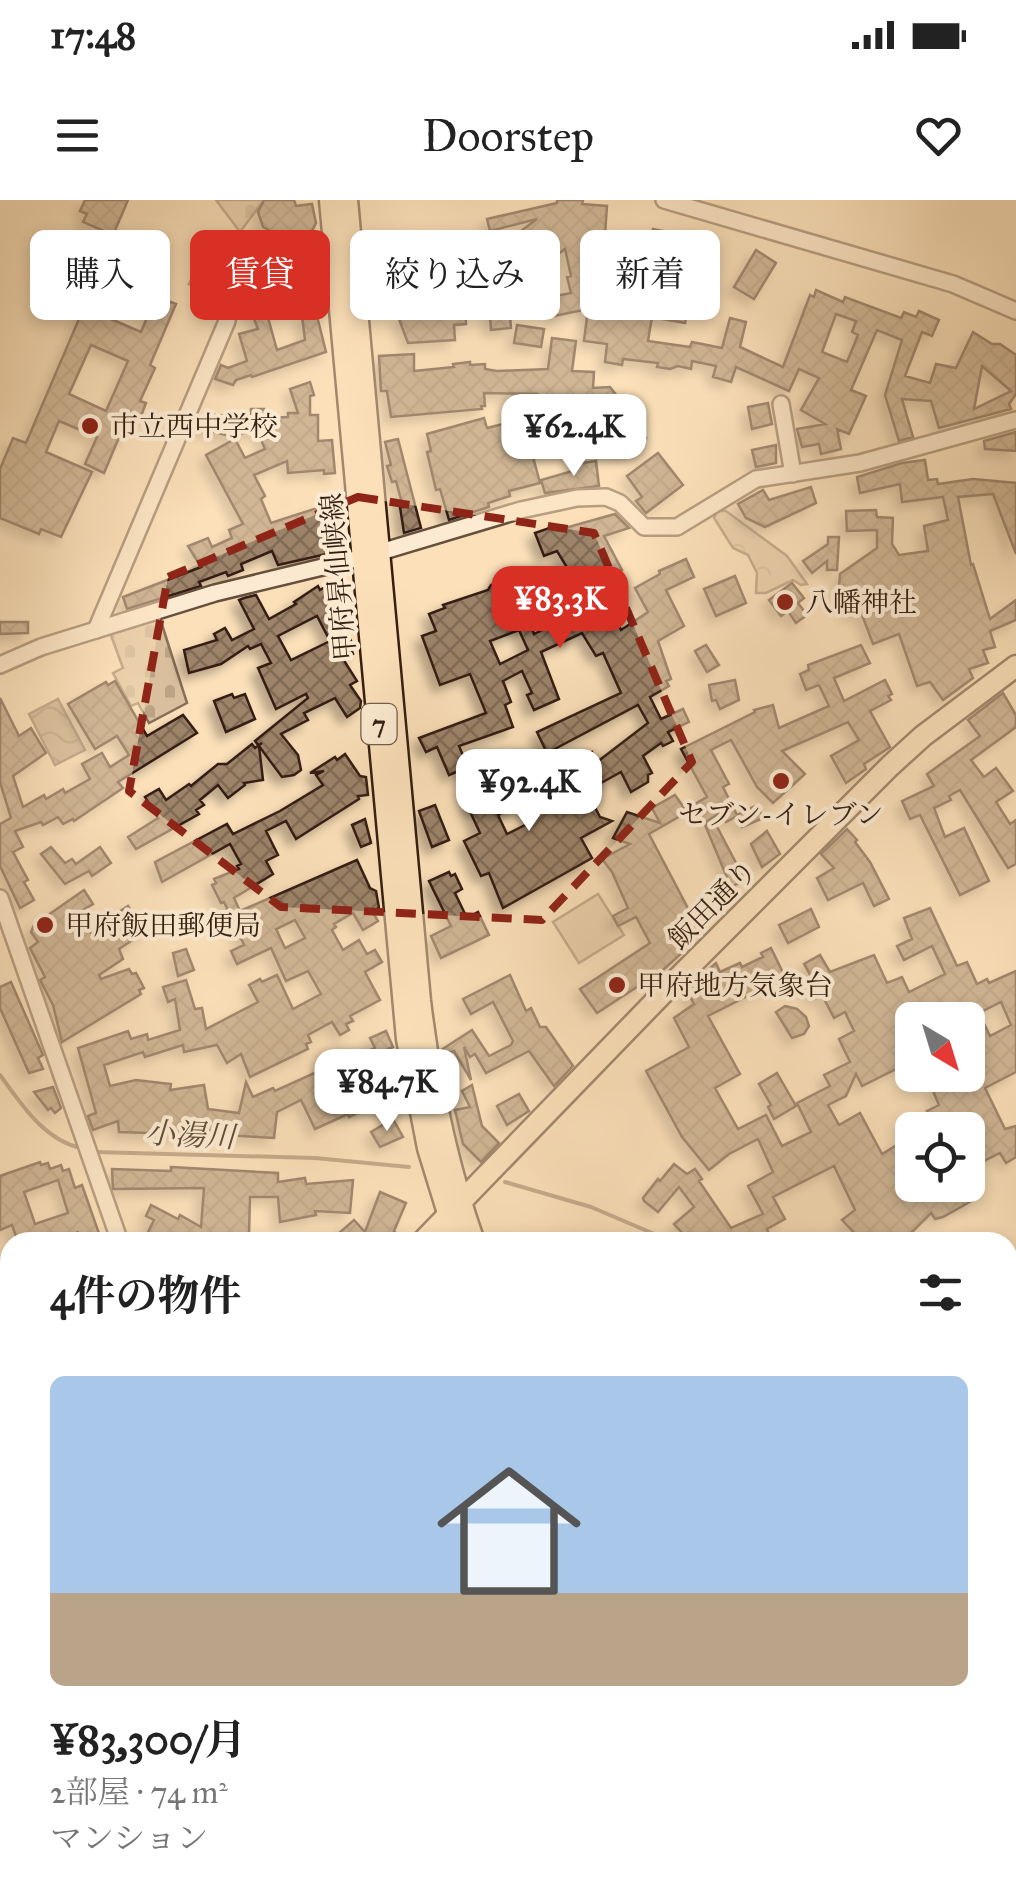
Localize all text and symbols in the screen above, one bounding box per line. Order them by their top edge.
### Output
text: 17:48 [50,12,136,58]
icon: menu [50,108,105,163]
text: Doorstep [422,108,594,163]
icon: heart [911,108,966,163]
chip: 購入 [30,230,170,320]
chip: 賃貸 [190,230,330,320]
chip: 絞り込み [350,230,560,320]
chip: 新着 [580,230,720,320]
pin: ¥62.4K [493,394,655,479]
text: ¥62.4K [523,407,625,446]
place label: 市立西中学校 [110,409,278,444]
marker: 市立西中学校 [79,415,101,437]
street label: 甲府昇仙峡線 [314,492,363,662]
pin: ¥83.3K [479,566,641,651]
text: ¥83.3K [514,579,606,618]
place label: 八幡神社 [805,585,917,620]
marker: 八幡神社 [774,591,796,613]
road number: 7 [362,704,396,744]
pin: ¥92.4K [448,749,610,834]
text: ¥92.4K [478,762,580,801]
marker: セブン-イレブン [770,770,792,792]
place label: セブン-イレブン [678,797,884,832]
street label: 飯田通り [660,852,764,956]
place label: 甲府飯田郵便局 [65,908,261,943]
marker: 甲府飯田郵便局 [34,914,56,936]
place label: 甲府地方気象台 [637,968,833,1003]
marker: 甲府地方気象台 [606,974,628,996]
north arrow [895,1002,985,1092]
map controls [895,1002,985,1202]
pin: ¥84.7K [306,1049,468,1134]
text: ¥84.7K [336,1062,438,1101]
button: locate [895,1112,985,1202]
water label: 小湯川 [144,1115,239,1155]
icon: filters [913,1265,968,1320]
text: 4件の物件 [50,1270,241,1322]
icon: home [419,1441,599,1621]
text: ¥83,300/月 [50,1714,247,1766]
text: 2部屋 · 74 m² [50,1773,228,1812]
text: マンション [50,1819,209,1858]

